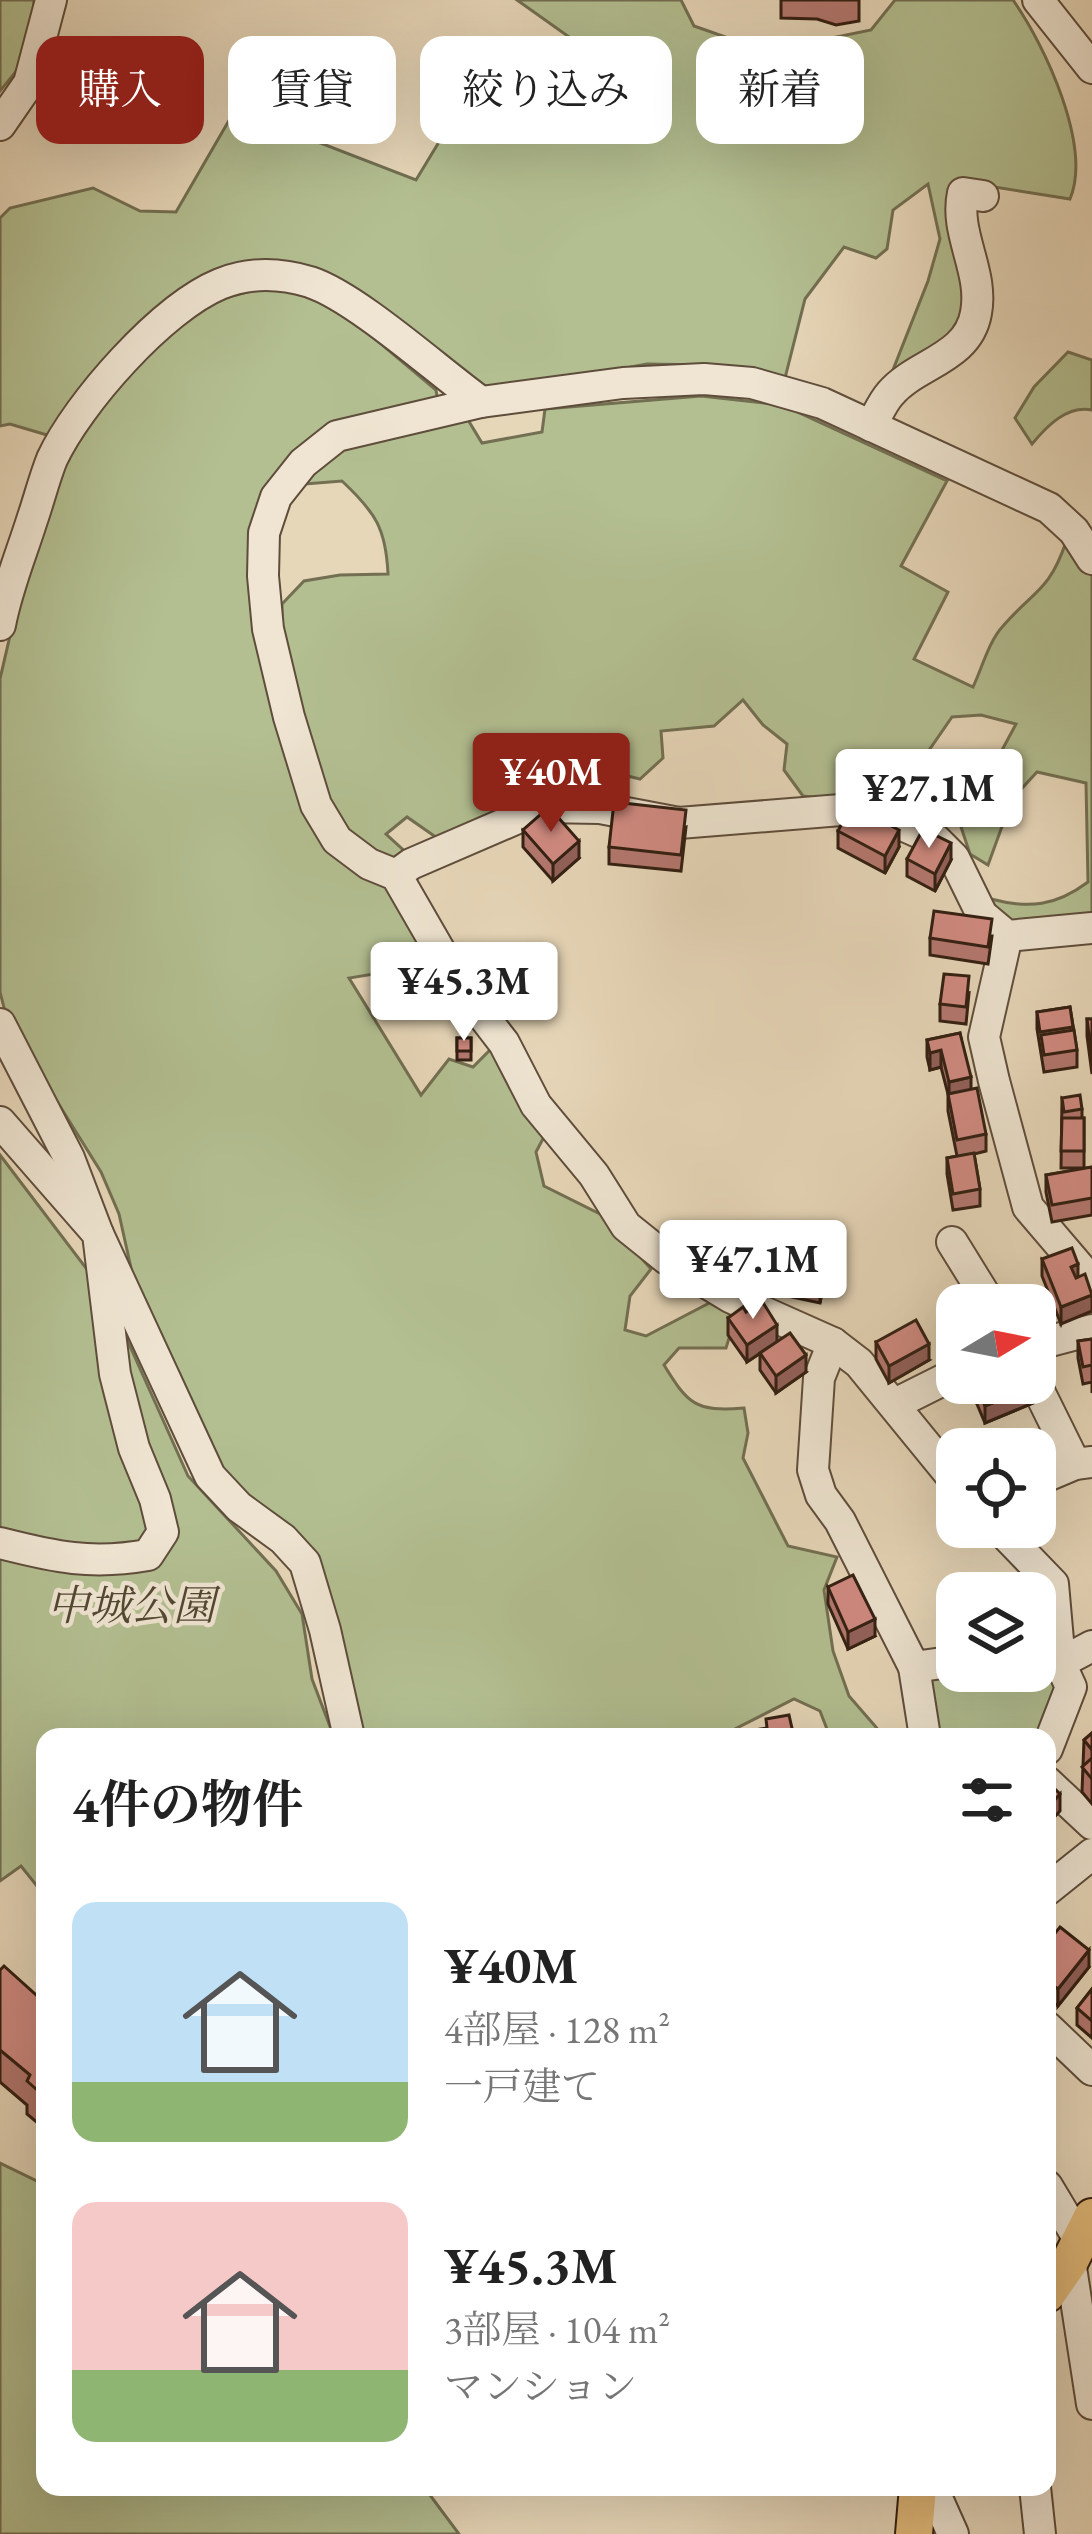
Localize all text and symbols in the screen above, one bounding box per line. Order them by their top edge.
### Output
chip: 購入 [36,36,204,144]
chip: 賃貸 [228,36,396,144]
chip: 絞り込み [420,36,672,144]
chip: 新着 [696,36,864,144]
pin: ¥40M [480,733,622,835]
text: ¥40M [500,746,602,797]
pin: ¥27.1M [831,749,1027,851]
text: ¥27.1M [863,762,995,813]
pin: ¥45.3M [366,942,562,1044]
text: ¥45.3M [398,955,530,1006]
pin: ¥47.1M [655,1220,851,1322]
text: ¥47.1M [687,1233,819,1284]
north arrow [936,1284,1056,1404]
map controls [936,1284,1056,1692]
button: locate [936,1428,1056,1548]
button: layers [936,1572,1056,1692]
park label: 中城公園 [47,1578,221,1633]
icon: filters [954,1767,1020,1833]
text: 4件の物件 [72,1771,303,1837]
text: ¥40M [444,1932,578,1998]
icon: home [168,1950,312,2094]
text: 4部屋 · 128 m² [444,2004,670,2055]
text: 一戸建て [444,2061,600,2112]
text: ¥45.3M [444,2232,618,2298]
icon: home [168,2250,312,2394]
text: 3部屋 · 104 m² [444,2304,670,2355]
text: マンション [444,2361,637,2412]

